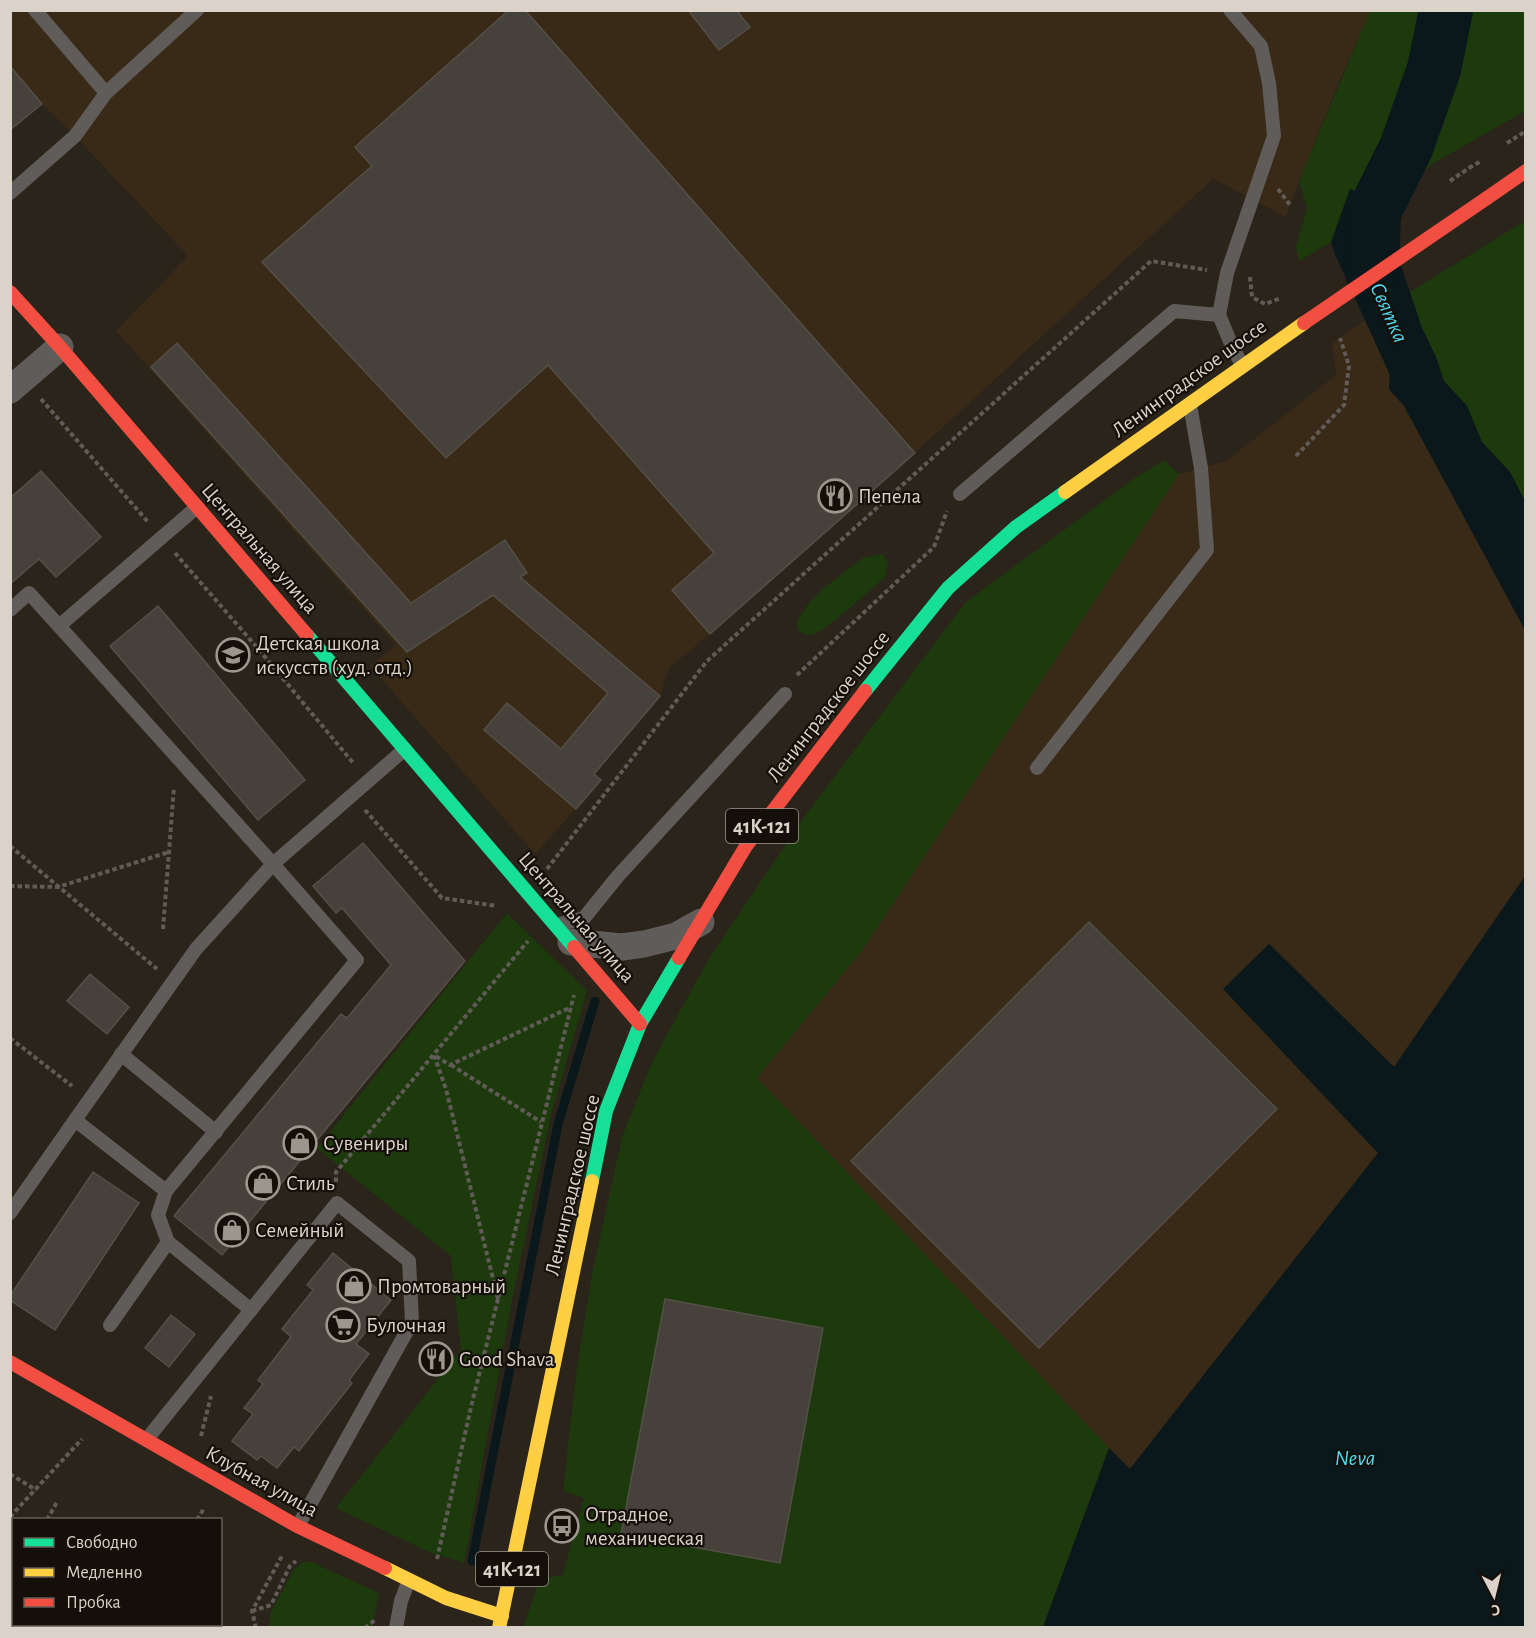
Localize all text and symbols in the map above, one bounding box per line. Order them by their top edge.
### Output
water label: Святка [1366,279,1412,346]
street label: Ленинградское шоссе [1108,315,1270,441]
restaurant icon: Пепела [817,478,853,514]
street label: Центральная улица [197,479,322,618]
place label: Пепела [858,486,922,507]
street label: Ленинградское шоссе [763,627,894,786]
place label: Детская школа искусств (худ. отд.) [256,633,413,678]
school or university icon: Детская школа искусств (худ. отд.) [215,637,251,673]
road number: 41К-121 [726,809,798,843]
street label: Центральная улица [514,848,639,987]
street label: Ленинградское шоссе [541,1092,604,1278]
shop icon: Сувениры [282,1125,318,1161]
place label: Сувениры [323,1133,409,1154]
shop icon: Стиль [245,1165,281,1201]
place label: Стиль [286,1173,335,1194]
shop icon: Семейный [214,1212,250,1248]
place label: Семейный [255,1220,344,1241]
shop icon: Промтоварный [336,1268,372,1304]
place label: Промтоварный [377,1276,506,1297]
supermarket icon: Булочная [325,1307,361,1343]
place label: Булочная [366,1315,446,1336]
restaurant icon: Good Shava [418,1341,454,1377]
place label: Good Shava [459,1349,555,1370]
street label: Клубная улица [202,1442,322,1521]
water label: Neva [1335,1447,1375,1469]
place label: Отрадное, механическая [585,1504,704,1549]
bus stop icon: Отрадное, механическая [544,1508,580,1544]
legend [12,1518,222,1626]
text: Свободно [66,1533,138,1552]
road number: 41К-121 [476,1552,548,1586]
text: Медленно [66,1564,142,1582]
north arrow [1464,1566,1524,1626]
text: Пробка [66,1593,121,1612]
text: С [1490,1601,1501,1618]

